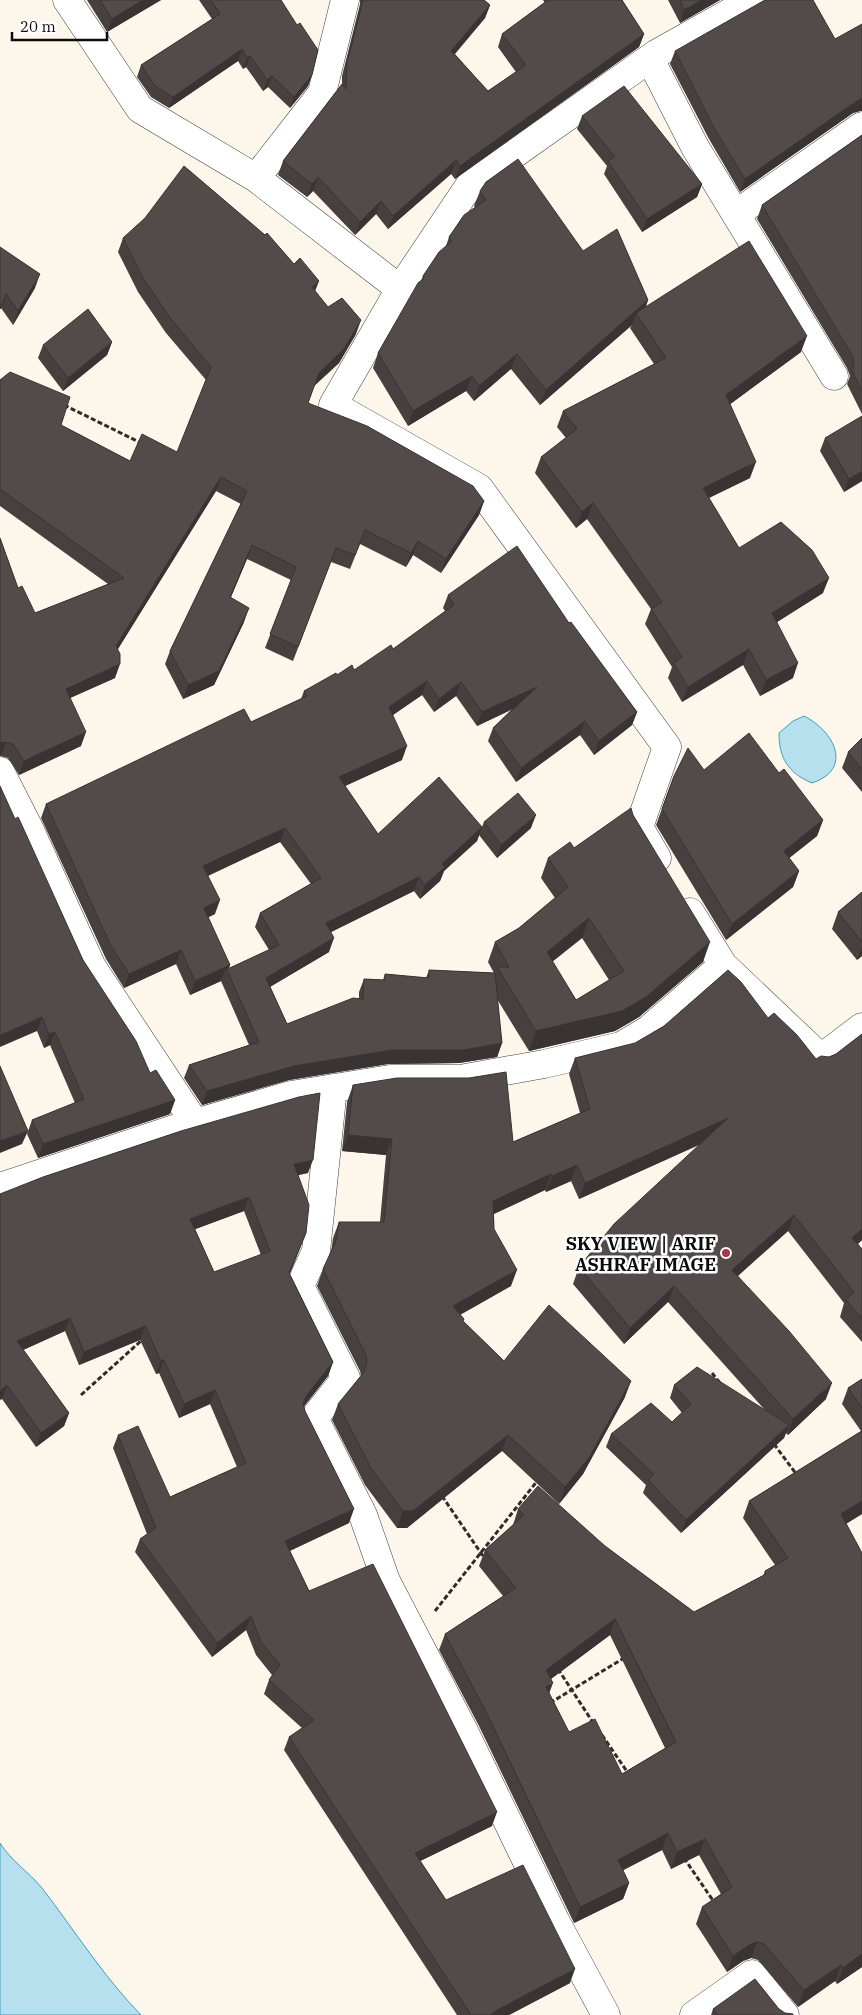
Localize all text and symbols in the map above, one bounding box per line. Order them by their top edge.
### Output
scale bar [12,10,108,42]
text: 20 m [20,17,56,36]
place label: SKY VIEW | ARIF ASHRAF IMAGE [566,1232,716,1276]
marker: SKY VIEW | ARIF ASHRAF IMAGE [720,1247,732,1259]

